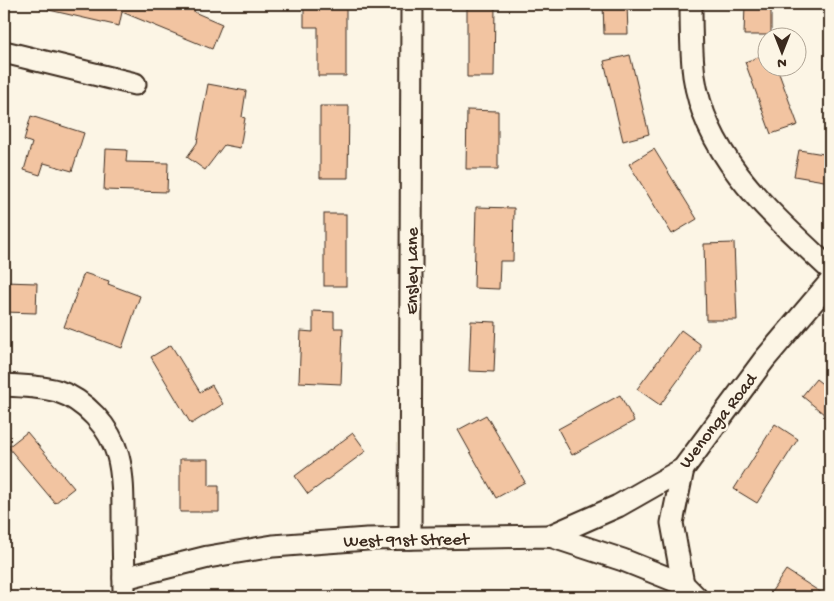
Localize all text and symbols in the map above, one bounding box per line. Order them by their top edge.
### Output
north arrow [756,28,806,78]
text: N [777,54,787,71]
street label: Ensley Lane [403,227,424,315]
street label: Wenonga Road [675,369,763,473]
street label: West 91st Street [343,530,471,553]

